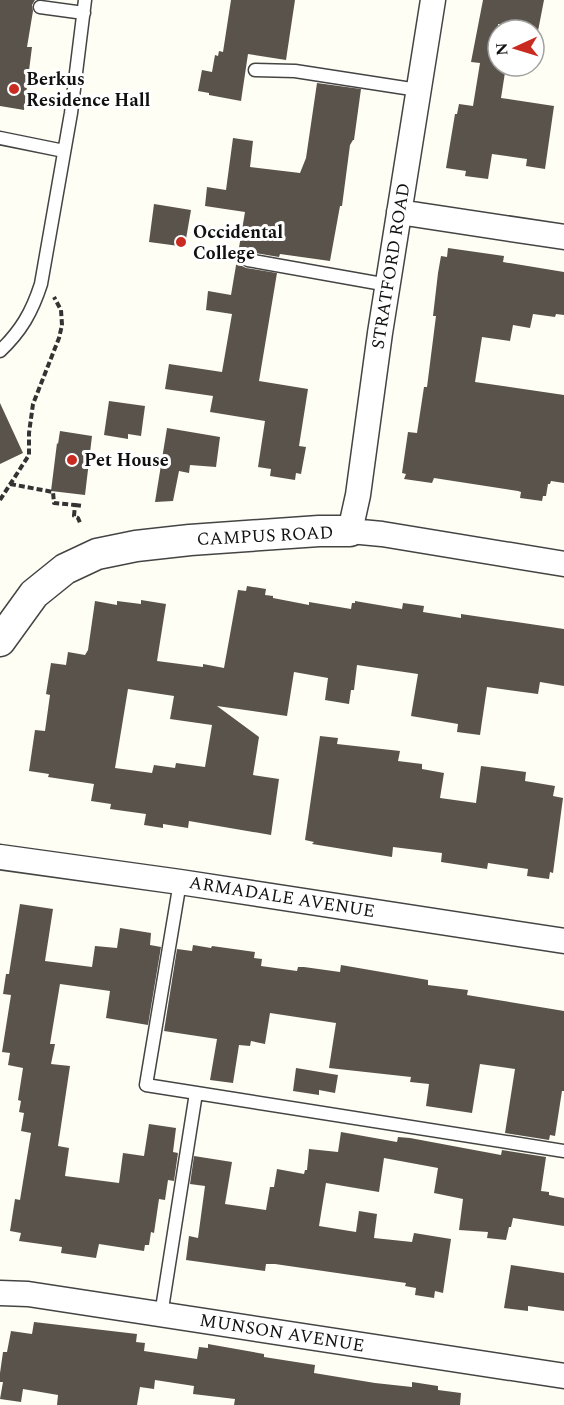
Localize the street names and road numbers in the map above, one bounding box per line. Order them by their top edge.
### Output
street label: STRATFORD ROAD [365,181,417,351]
street label: CAMPUS ROAD [196,519,334,553]
street label: ARMADALE AVENUE [187,869,377,925]
street label: MUNSON AVENUE [198,1307,366,1359]

